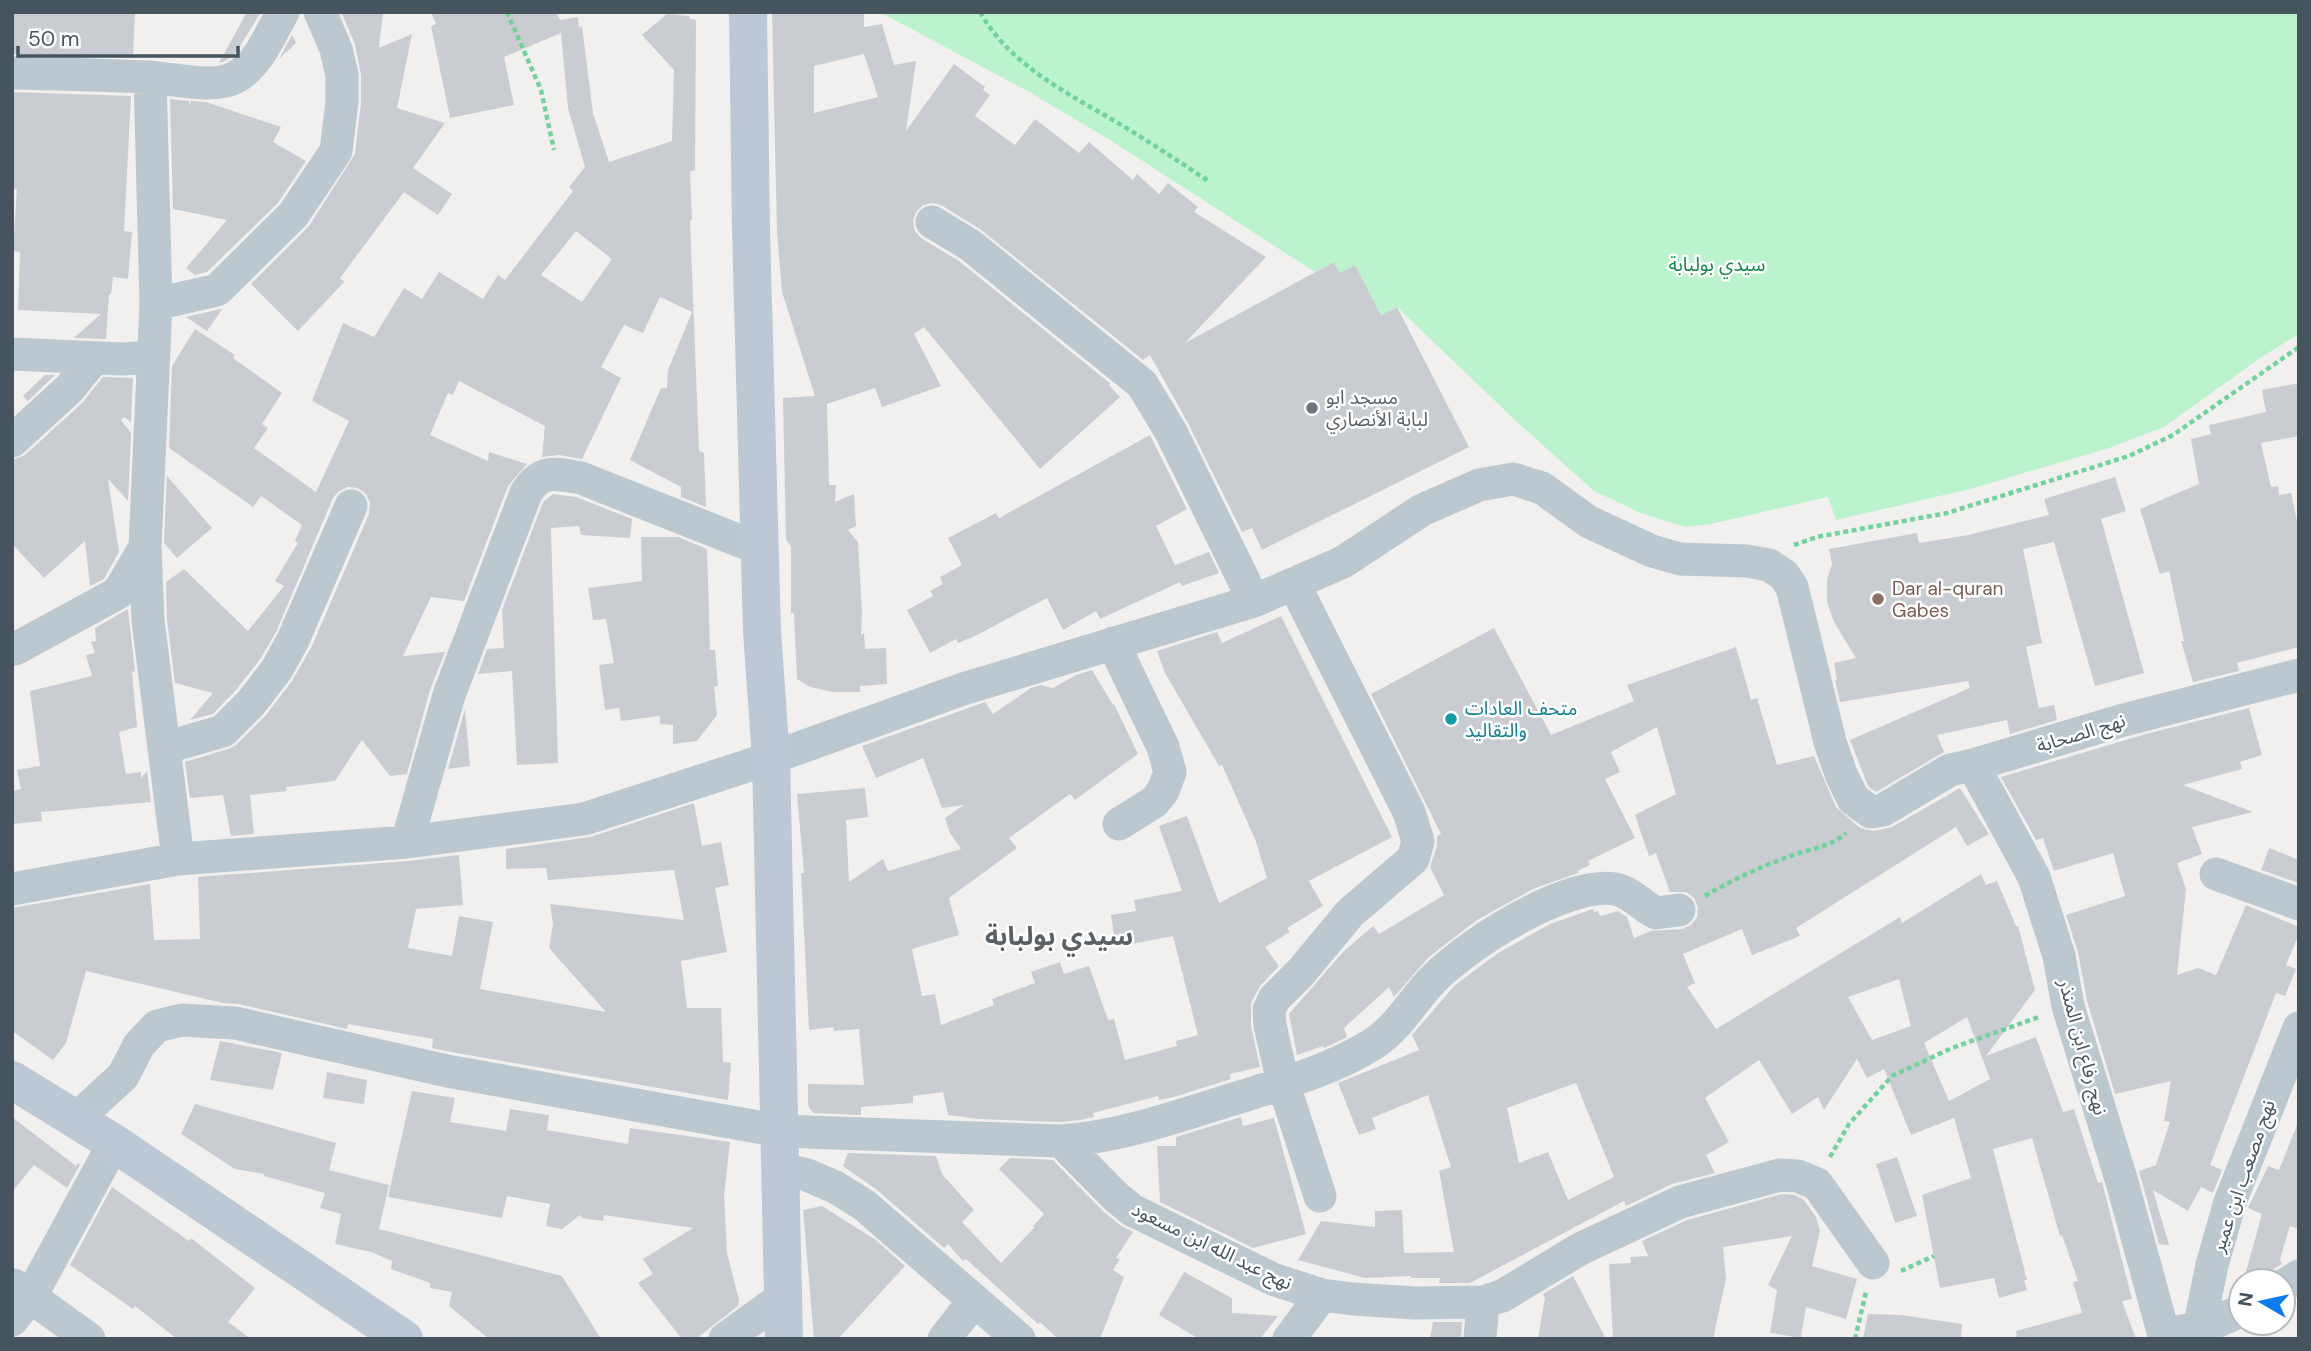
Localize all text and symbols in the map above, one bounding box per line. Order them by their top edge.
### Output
scale bar [18,14,238,58]
text: 50 m [28,25,79,53]
park label: سيدي بولبابة [1669,252,1766,279]
place label: مسجد ابو لبابة الأنصاري [1326,385,1428,434]
marker: مسجد ابو لبابة الأنصاري [1304,400,1320,416]
place label: Dar al-quran Gabes [1892,576,2003,623]
marker: Dar al-quran Gabes [1870,591,1886,607]
place label: متحف العادات والتقاليد [1465,696,1577,743]
street label: نهج الصحابة [2034,708,2129,760]
marker: متحف العادات والتقاليد [1443,711,1459,727]
district label: سيدي بولبابة [985,919,1133,957]
street label: نهج رفاع ابن المنذر [2051,975,2113,1118]
street label: نهج مصعب ابن عمير [2205,1096,2283,1257]
street label: نهج عبد الله ابن مسعود [1127,1196,1296,1297]
north arrow [2227,1267,2297,1337]
text: N [2232,1291,2259,1308]

